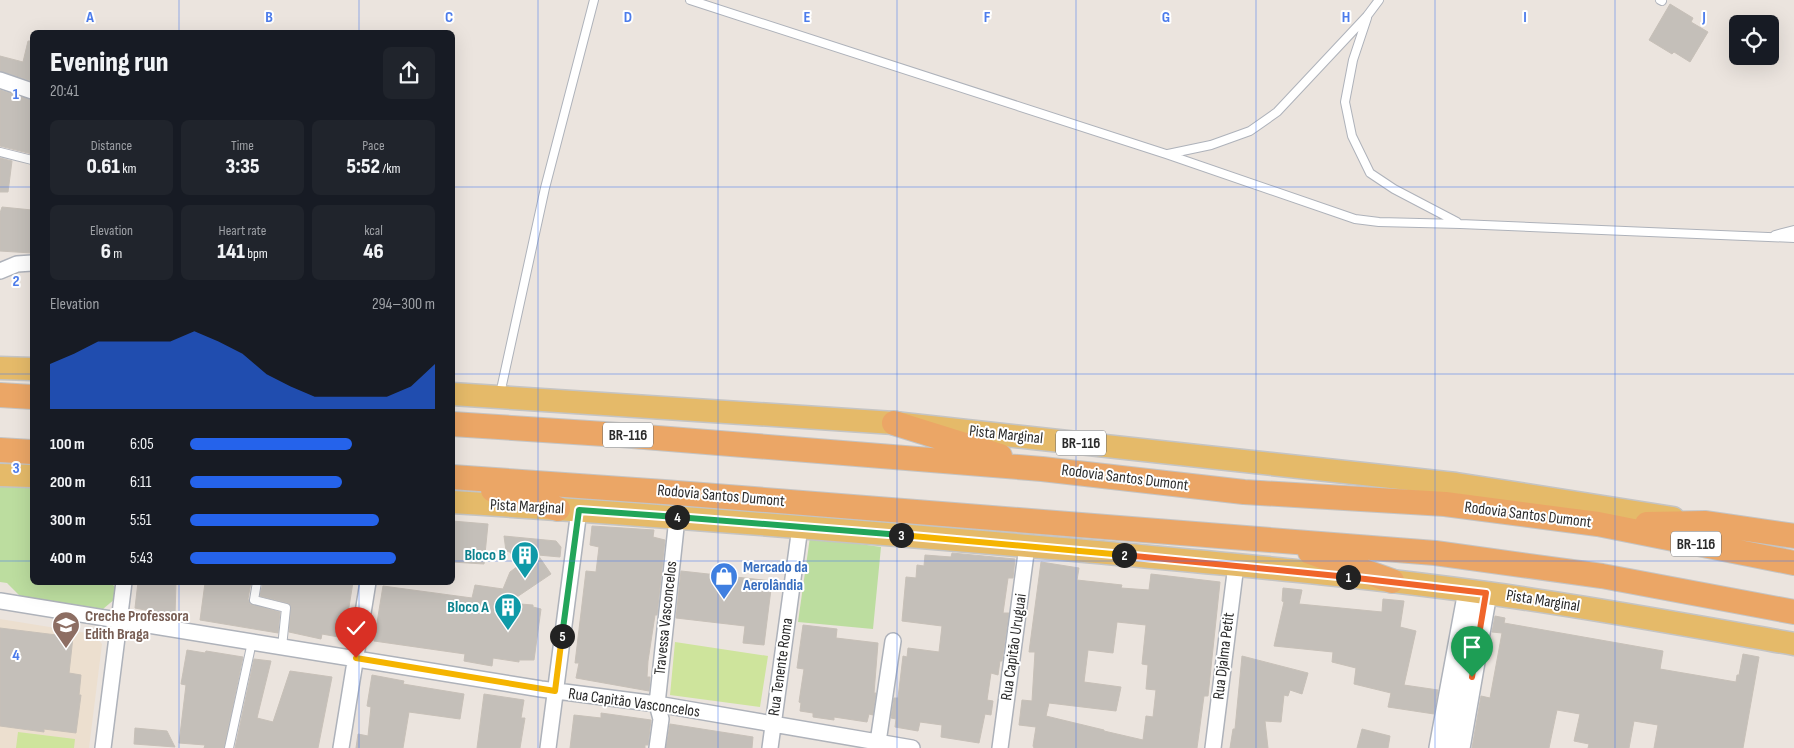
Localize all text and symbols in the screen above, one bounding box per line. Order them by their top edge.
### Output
text: A [85,8,94,27]
text: B [265,8,273,27]
text: C [445,8,453,27]
text: D [624,8,632,27]
text: E [804,8,811,27]
text: F [984,8,991,27]
text: G [1162,8,1170,27]
text: H [1342,8,1350,27]
text: I [1523,8,1527,27]
text: J [1701,8,1706,27]
map controls [1729,15,1779,65]
button: locate [1729,15,1779,65]
text: Evening run [50,46,168,79]
button: share [383,47,435,99]
text: 20:41 [50,82,79,101]
text: 1 [13,85,20,104]
text: Distance [91,137,132,154]
text: Time [231,137,254,154]
text: Pace [362,137,385,154]
text: 0.61 [86,154,120,179]
text: 3:35 [226,154,259,179]
text: 5:52 [346,154,380,179]
text: km [120,160,137,177]
text: /km [380,160,401,177]
text: Elevation [90,222,133,239]
text: Heart rate [219,222,266,239]
text: kcal [364,222,383,239]
text: 6 [101,239,111,264]
text: 141 [217,239,245,264]
text: 46 [363,239,384,264]
text: m [111,245,122,262]
text: bpm [245,245,268,262]
text: 2 [12,272,20,291]
text: Elevation [50,295,99,314]
text: 294–300 m [372,295,435,314]
road number: BR-116 [603,422,653,448]
street label: Pista Marginal [968,422,1044,448]
road number: BR-116 [1056,430,1106,456]
text: 100 m [50,435,85,454]
text: 6:05 [130,435,154,454]
text: 3 [12,459,20,478]
street label: Rodovia Santos Dumont [1060,461,1190,495]
text: 200 m [50,473,85,492]
text: 6:11 [130,473,151,492]
street label: Rodovia Santos Dumont [656,481,786,511]
street label: Pista Marginal [489,496,565,518]
street label: Rodovia Santos Dumont [1463,498,1593,532]
pin: 4 [664,504,690,530]
text: 4 [674,509,681,526]
text: 300 m [50,511,86,530]
text: 5:51 [130,511,151,530]
pin: 3 [888,522,914,548]
text: 3 [898,527,905,544]
road number: BR-116 [1671,532,1721,556]
building icon: Bloco B [510,540,540,579]
pin: 2 [1112,542,1136,568]
place label: Bloco B [464,546,506,565]
text: 2 [1121,547,1128,564]
text: 400 m [50,549,86,568]
text: 5:43 [130,549,153,568]
place label: Mercado da Aerolândia [742,558,808,595]
street label: Travessa Vasconcelos [651,560,681,676]
shop icon: Mercado da Aerolândia [709,561,739,600]
pin: 1 [1336,564,1360,590]
text: 1 [1346,569,1351,586]
street label: Pista Marginal [1505,586,1581,616]
building icon: Bloco A [493,592,523,631]
street label: Rua Capitão Uruguai [997,592,1031,702]
place label: Bloco A [447,598,489,617]
place label: Creche Professora Edith Braga [85,607,189,644]
pin [335,607,377,658]
school or university icon: Creche Professora Edith Braga [51,610,81,649]
street label: Rua Djalma Petit [1209,611,1239,701]
icon: check [342,614,370,642]
street label: Rua Tenente Roma [765,617,797,717]
pin: 5 [550,624,574,648]
pin [1451,626,1493,677]
text: 5 [559,628,566,645]
icon: arrive [1458,633,1486,661]
text: 4 [12,646,20,665]
street label: Rua Capitão Vasconcelos [567,684,701,722]

